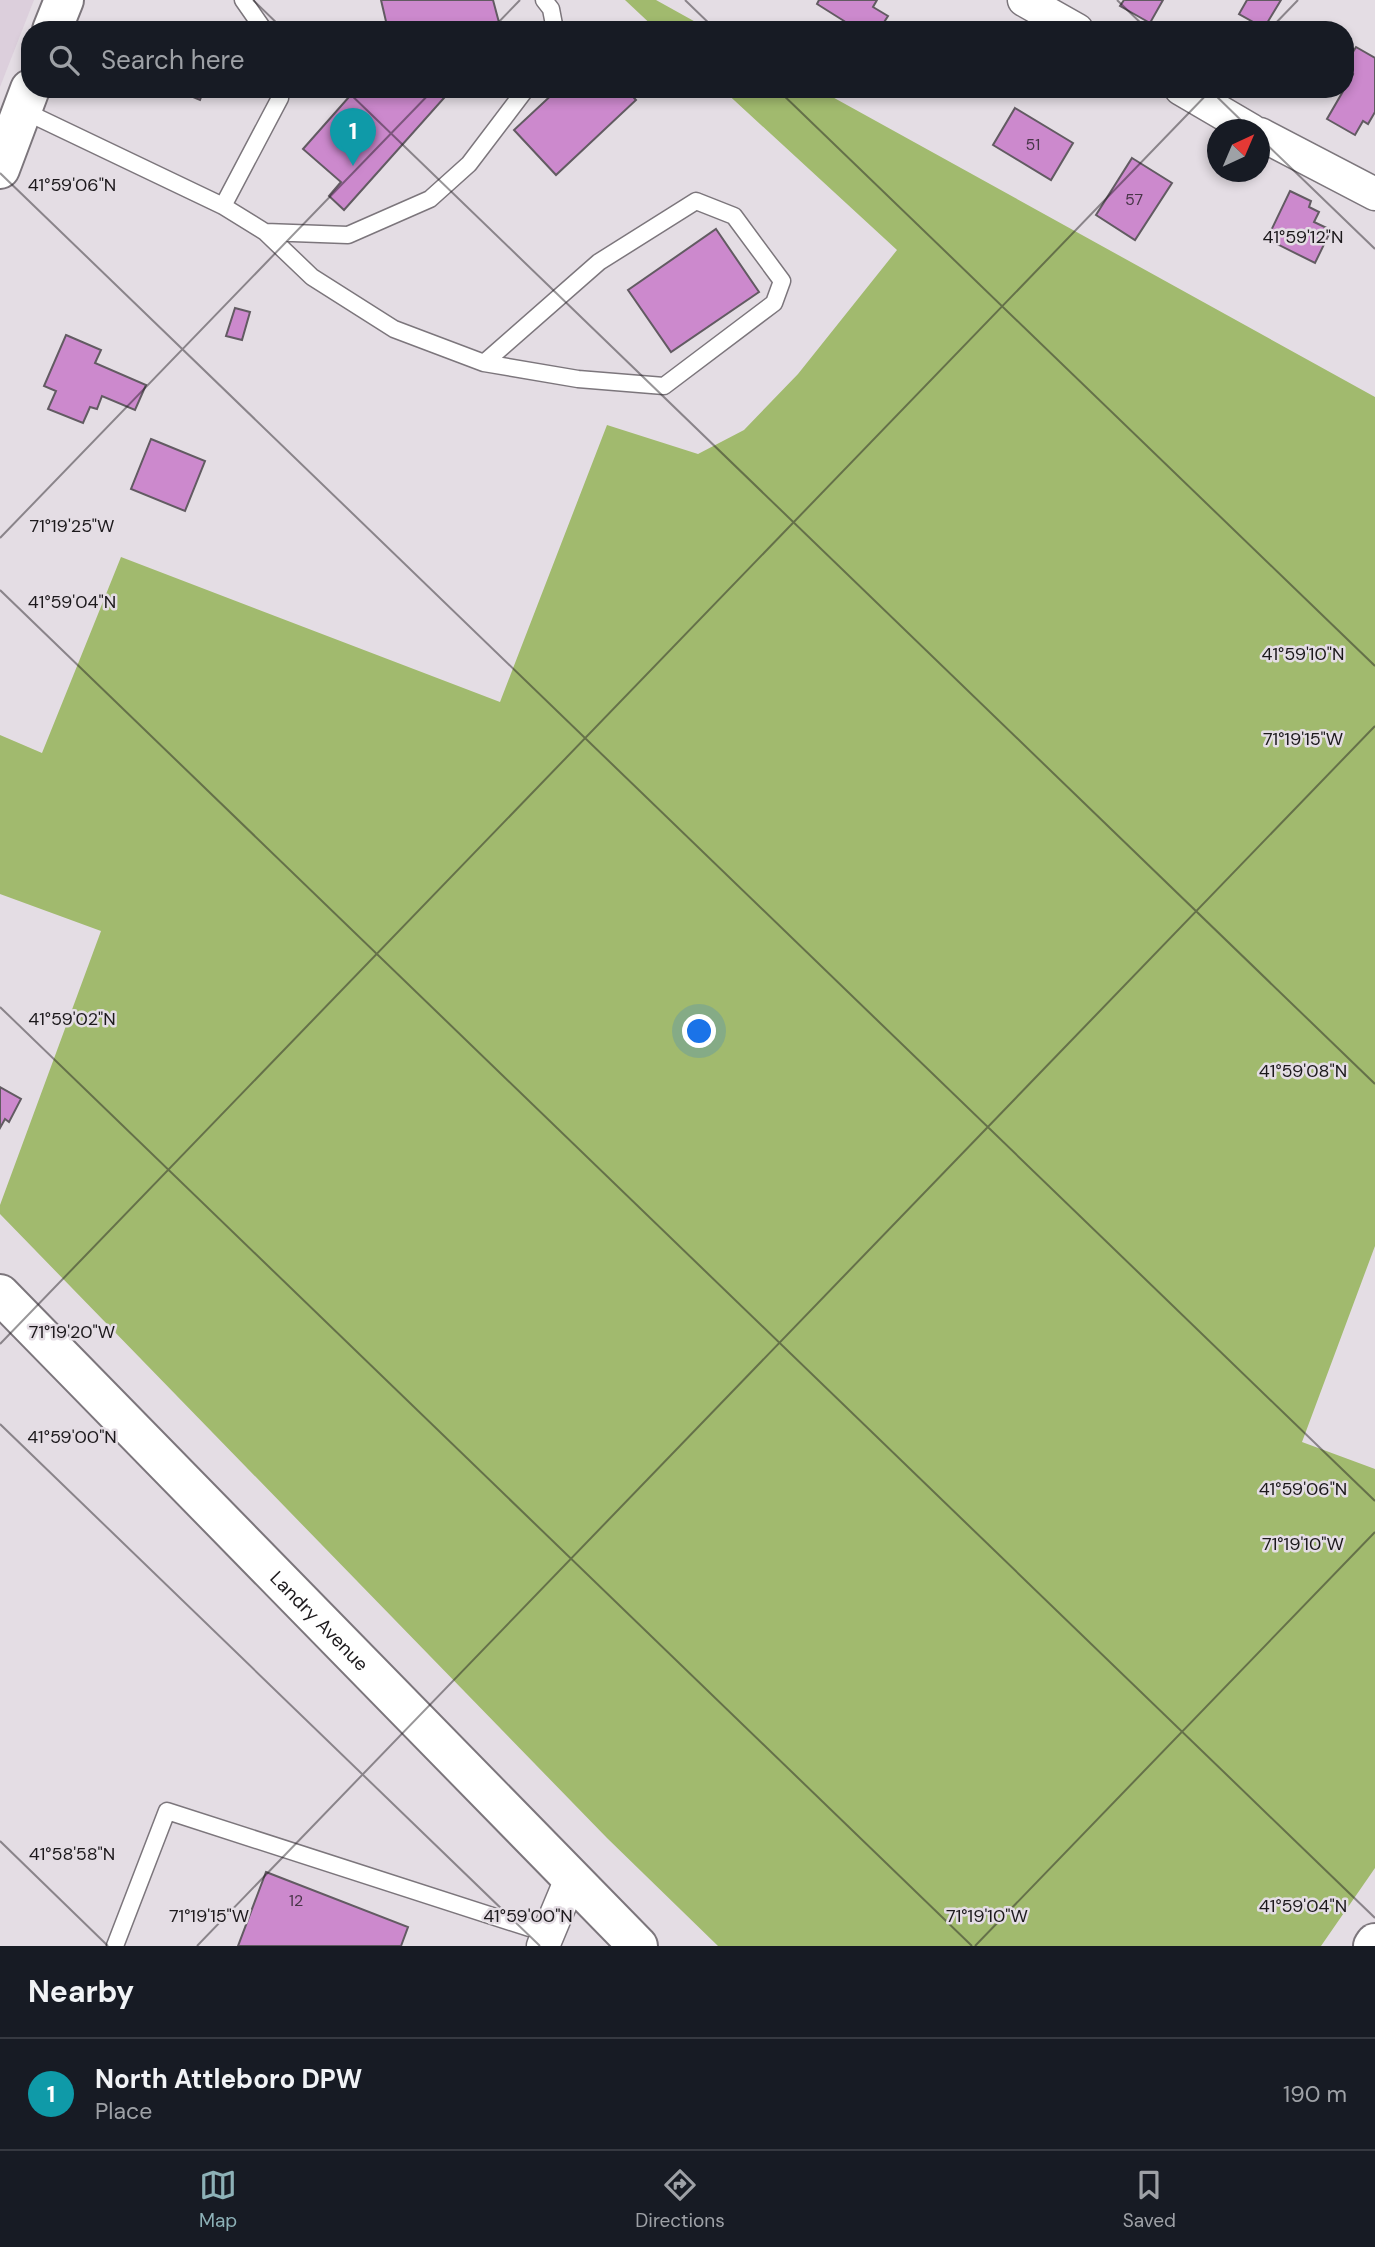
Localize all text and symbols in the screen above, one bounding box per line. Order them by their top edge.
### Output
search box [21,21,1354,98]
icon: search [45,41,83,79]
text: Search here [101,43,244,77]
pin: 1 [330,108,376,166]
north arrow [1207,119,1270,182]
house number: 51 [1026,134,1040,155]
text: 41°59'06"N [28,173,116,197]
house number: 57 [1125,189,1143,210]
text: 41°59'12"N [1263,225,1344,249]
text: 71°19'25"W [30,514,114,538]
text: 41°59'04"N [28,590,116,614]
text: 41°59'10"N [1262,642,1344,666]
text: 71°19'15"W [1263,727,1343,751]
text: 41°59'02"N [28,1007,116,1031]
your location [682,1014,716,1048]
text: 41°59'08"N [1259,1059,1347,1083]
text: 71°19'20"W [29,1320,115,1344]
text: 41°59'00"N [27,1425,117,1449]
text: 41°59'06"N [1259,1477,1347,1501]
text: 71°19'10"W [1262,1532,1344,1556]
street label: Landry Avenue [265,1565,374,1676]
text: 41°58'58"N [29,1842,115,1866]
house number: 12 [289,1890,303,1911]
text: 41°59'04"N [1259,1894,1347,1918]
text: 71°19'15"W [169,1904,249,1928]
text: 41°59'00"N [483,1904,573,1928]
text: 71°19'10"W [946,1904,1028,1928]
text: Nearby [28,1972,134,2011]
text: North Attleboro DPW [95,2062,362,2096]
text: 1 [47,2079,55,2109]
text: 190 m [1283,2079,1347,2109]
text: Place [95,2096,152,2126]
tab: Map [199,2166,237,2233]
tab: Directions [635,2166,725,2233]
tab: Saved [1123,2166,1176,2233]

